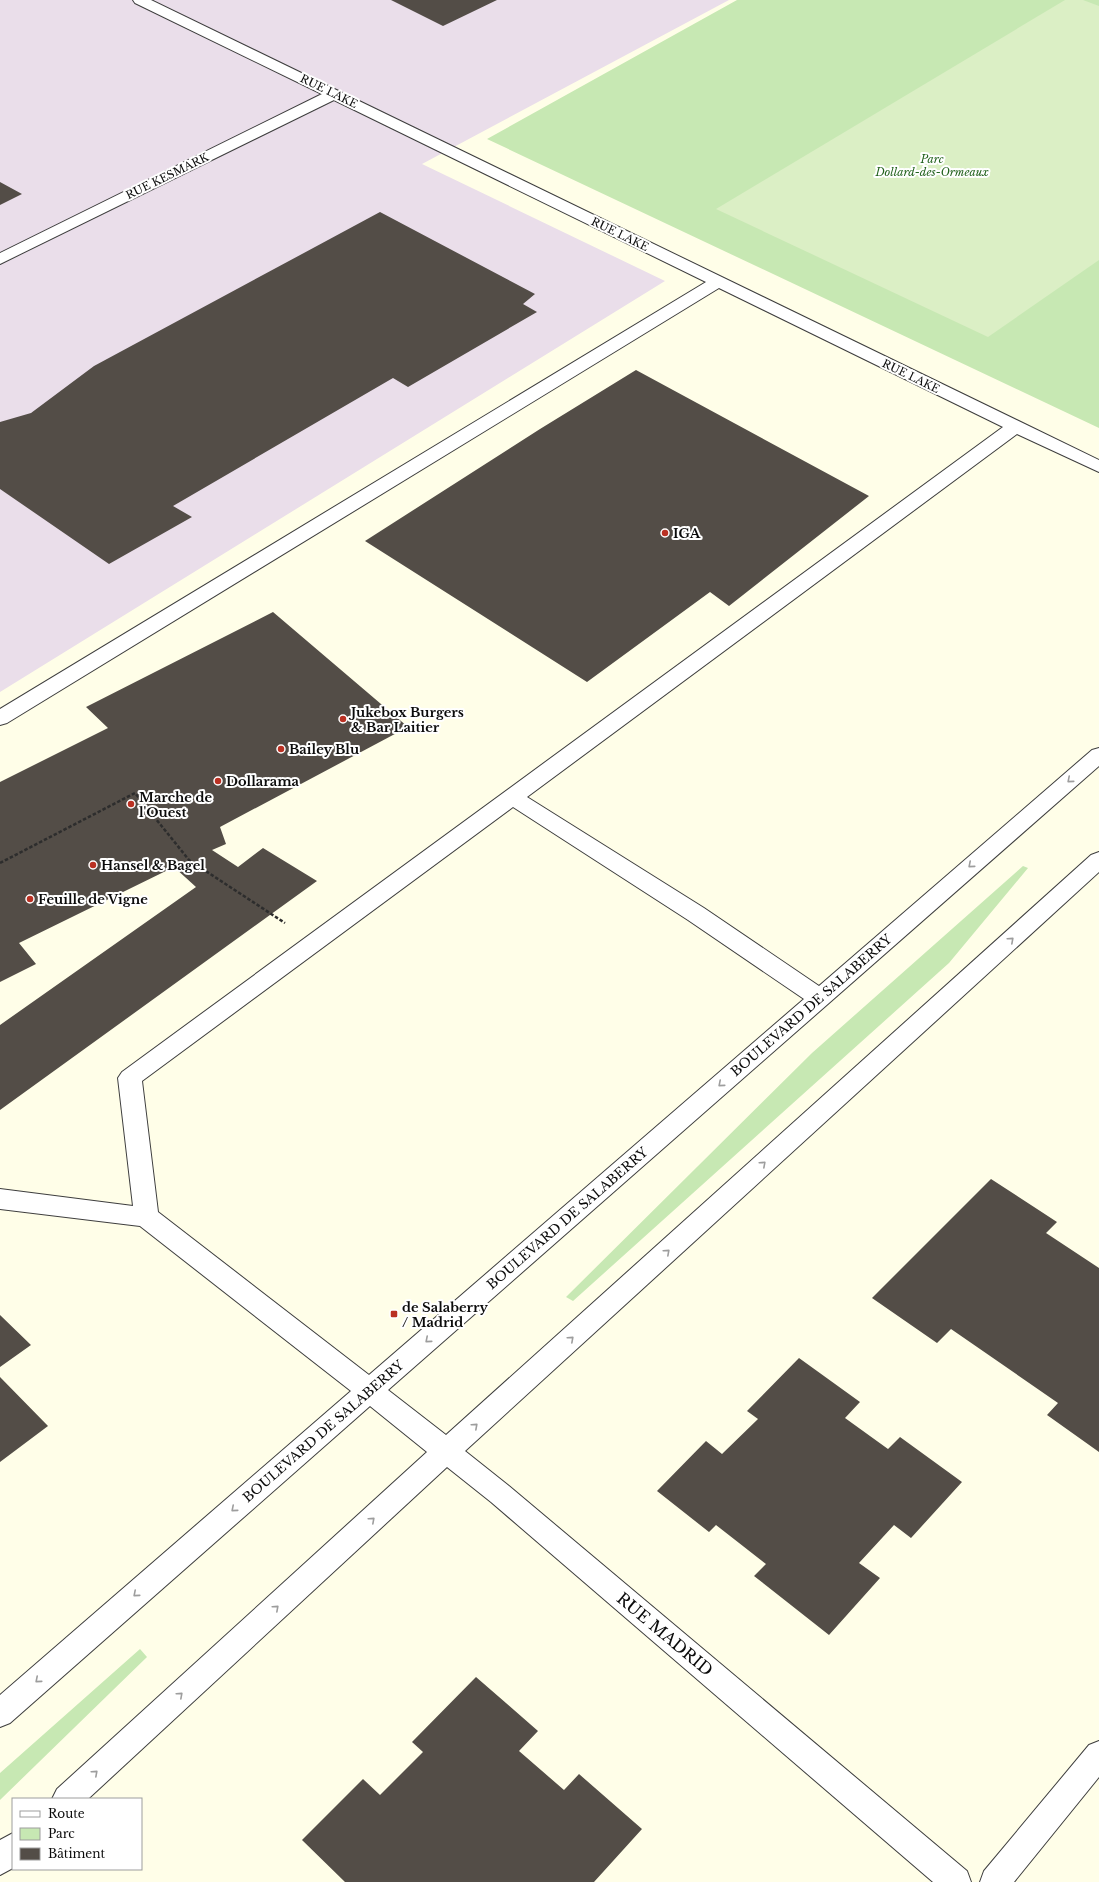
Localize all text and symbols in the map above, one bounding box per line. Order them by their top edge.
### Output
street label: RUE LAKE [298,71,360,111]
street label: RUE KESMARK [123,150,211,202]
park label: Parc Dollard-des-Ormeaux [874,152,989,179]
street label: RUE LAKE [589,214,651,254]
street label: RUE LAKE [880,356,942,396]
place label: IGA [673,525,701,542]
marker: IGA [660,528,670,538]
place label: Jukebox Burgers & Bar Laitier [348,704,464,736]
marker: Jukebox Burgers & Bar Laitier [338,714,348,724]
place label: Bailey Blu [289,741,360,758]
marker: Bailey Blu [276,744,286,754]
place label: Dollarama [226,773,300,790]
marker: Dollarama [213,776,223,786]
one-way arrow [1067,776,1074,783]
place label: Marche de l'Ouest [139,789,212,821]
marker: Marche de l'Ouest [126,799,136,809]
place label: Hansel & Bagel [101,857,205,874]
marker: Hansel & Bagel [88,860,98,870]
one-way arrow [968,861,976,868]
place label: Feuille de Vigne [38,891,148,908]
marker: Feuille de Vigne [25,894,35,904]
street label: BOULEVARD DE SALABERRY [727,930,896,1080]
one-way arrow [1007,938,1014,945]
one-way arrow [718,1079,726,1086]
street label: BOULEVARD DE SALABERRY [483,1143,652,1293]
one-way arrow [758,1161,766,1169]
one-way arrow [662,1249,670,1256]
place label: de Salaberry / Madrid [402,1299,489,1331]
marker: de Salaberry / Madrid [389,1309,399,1319]
one-way arrow [425,1335,432,1342]
one-way arrow [566,1336,574,1344]
street label: BOULEVARD DE SALABERRY [239,1356,408,1506]
one-way arrow [470,1424,477,1431]
one-way arrow [231,1504,239,1512]
one-way arrow [367,1517,375,1525]
street label: RUE MADRID [613,1588,717,1680]
one-way arrow [133,1590,141,1597]
one-way arrow [271,1605,279,1612]
one-way arrow [35,1675,43,1682]
one-way arrow [175,1693,183,1700]
one-way arrow [91,1770,98,1777]
legend [12,1798,142,1870]
text: Route [48,1806,85,1821]
text: Parc [48,1826,75,1841]
text: Bâtiment [48,1846,106,1861]

